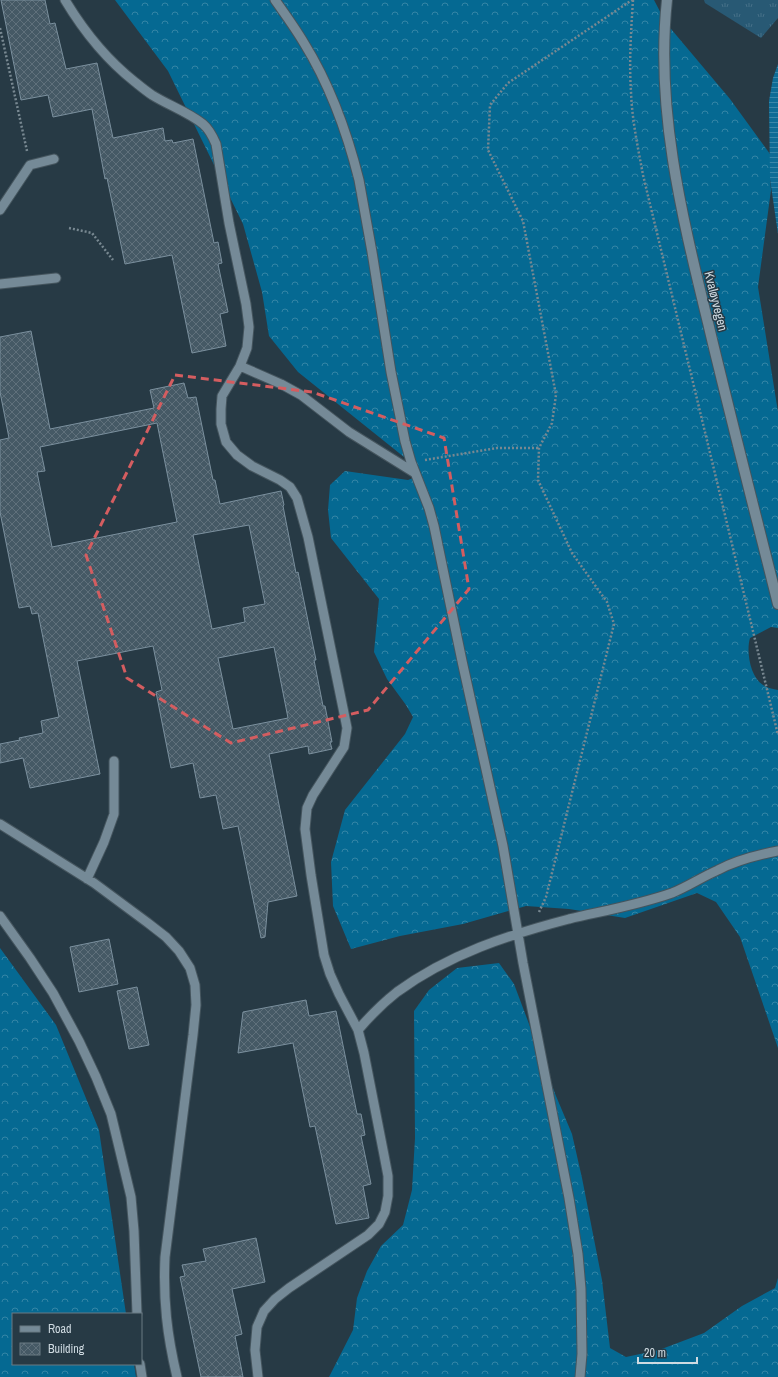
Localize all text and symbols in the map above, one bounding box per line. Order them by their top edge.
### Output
street label: Kvaløyvegen [700,269,732,333]
legend [12,1313,142,1365]
text: Road [48,1321,72,1337]
scale bar [638,1339,697,1365]
text: Building [48,1341,85,1357]
text: 20 m [644,1345,666,1361]

